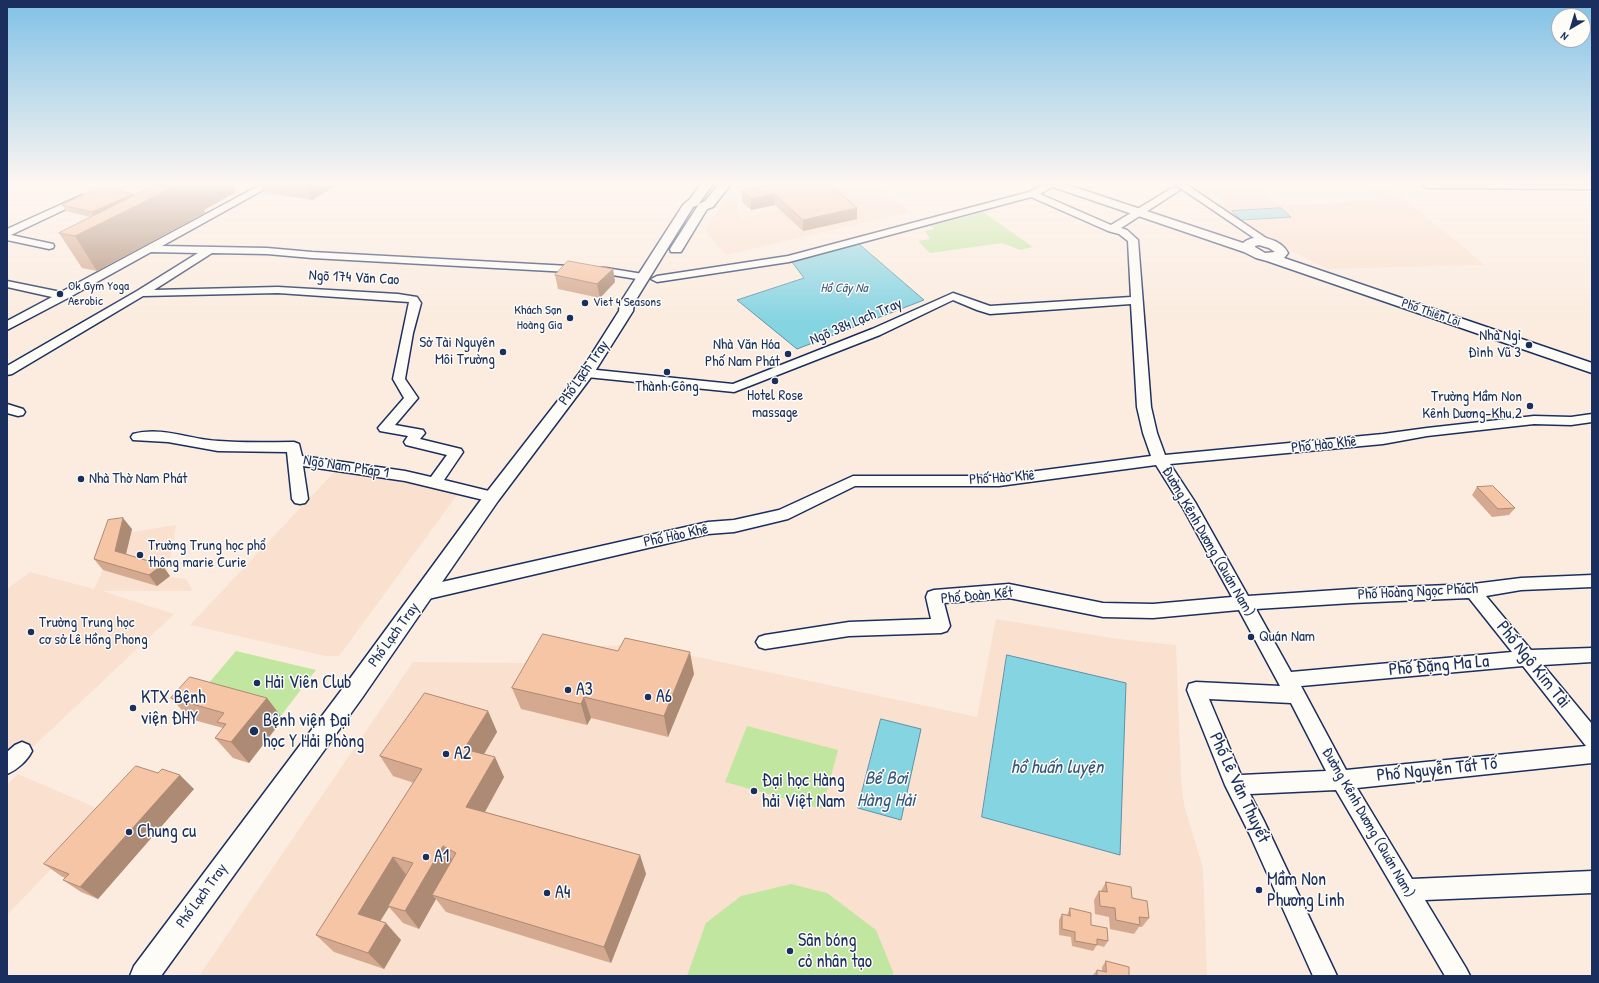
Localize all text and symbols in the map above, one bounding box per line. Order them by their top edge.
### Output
north arrow [1551,8,1591,48]
text: N [1558,29,1571,44]
street label: Ngõ 174 Văn Cao [308,267,400,289]
place label: Ok Gym Yoga Aerobic [68,279,129,310]
water label: Hồ Cây Na [820,281,868,297]
marker: Ok Gym Yoga Aerobic [55,289,65,299]
street label: Ngõ 384 Lạch Tray [807,294,905,350]
place label: Viet 4 Seasons [593,295,661,311]
street label: Phố Thiên Lôi [1399,296,1463,330]
marker: Viet 4 Seasons [580,298,590,308]
place label: Khách Sạn Hoàng Gia [514,303,562,334]
marker: Khách Sạn Hoàng Gia [565,313,575,323]
place label: Nhà Ngỉ Đình Vũ 3 [1468,327,1521,362]
place label: Sở Tài Nguyên Môi Trường [419,334,495,369]
place label: Nhà Văn Hóa Phố Nam Phát [705,336,780,371]
street label: Phố Lạch Tray [555,337,613,409]
marker: Nhà Ngỉ Đình Vũ 3 [1524,340,1534,350]
marker: Sở Tài Nguyên Môi Trường [498,347,508,357]
marker: Nhà Văn Hóa Phố Nam Phát [783,349,793,359]
marker: Thành Công [662,367,672,377]
marker: Hotel Rose massage [770,376,780,386]
place label: Thành Công [635,378,699,396]
place label: Hotel Rose massage [747,387,803,422]
place label: Trường Mầm Non Kênh Dương-Khu 2 [1422,388,1522,423]
marker: Trường Mầm Non Kênh Dương-Khu 2 [1525,401,1535,411]
street label: Phố Hào Khê [1290,433,1358,457]
street label: Ngõ Nam Pháp 1 [302,451,390,483]
street label: Đường Kênh Dương (Quán Nam) [1158,464,1258,620]
street label: Phố Hào Khê [969,467,1035,489]
place label: Nhà Thờ Nam Phát [89,470,187,488]
marker: Nhà Thờ Nam Phát [76,474,86,484]
street label: Phố Hào Khê [642,520,710,552]
place label: Trường Trung học phổ thông marie Curie [148,537,266,572]
marker: Trường Trung học phổ thông marie Curie [135,550,145,560]
street label: Phố Hoàng Ngọc Phách [1357,580,1479,604]
street label: Phố Đoàn Kết [940,584,1014,608]
street label: Phố Lạch Tray [365,599,423,671]
place label: Trường Trung học cơ sở Lê Hồng Phong [39,614,148,649]
street label: Phố Ngô Kim Tài [1491,617,1575,713]
marker: Trường Trung học cơ sở Lê Hồng Phong [26,627,36,637]
place label: Quán Nam [1259,628,1315,646]
marker: Quán Nam [1246,632,1256,642]
street label: Phố Đặng Ma La [1388,651,1490,681]
place label: Hải Viên Club [265,672,352,694]
marker: Hải Viên Club [252,678,262,688]
place label: A3 [576,679,593,701]
marker: A3 [563,685,573,695]
place label: A6 [656,686,672,708]
place label: KTX Bệnh viện ĐHY [141,687,206,730]
marker: A6 [643,692,653,702]
marker: KTX Bệnh viện ĐHY [128,703,138,713]
place label: Bệnh viện Đại học Y Hải Phòng [263,710,364,752]
marker: Bệnh viện Đại học Y Hải Phòng [248,725,260,737]
street label: Phố Lê Văn Thuyết [1204,729,1274,847]
place label: A2 [454,743,471,765]
street label: Đường Kênh Dương (Quán Nam) [1318,745,1418,901]
marker: A2 [441,749,451,759]
street label: Phố Nguyễn Tất Tố [1376,753,1498,787]
water label: hồ huấn luyện [1011,757,1103,779]
water label: Bể Bơi Hàng Hải [857,768,915,812]
place label: Đại học Hàng hải Việt Nam [762,770,845,812]
marker: Đại học Hàng hải Việt Nam [749,786,759,796]
place label: Chung cu [137,821,196,843]
marker: Chung cu [124,827,134,837]
place label: A1 [434,846,449,868]
marker: A1 [421,852,431,862]
street label: Phố Lạch Tray [173,860,231,932]
place label: Mầm Non Phương Linh [1267,869,1344,912]
place label: A4 [555,882,571,904]
marker: Mầm Non Phương Linh [1254,885,1264,895]
marker: A4 [542,888,552,898]
place label: Sân bóng cỏ nhân tạo [798,930,872,972]
marker: Sân bóng cỏ nhân tạo [785,946,795,956]

